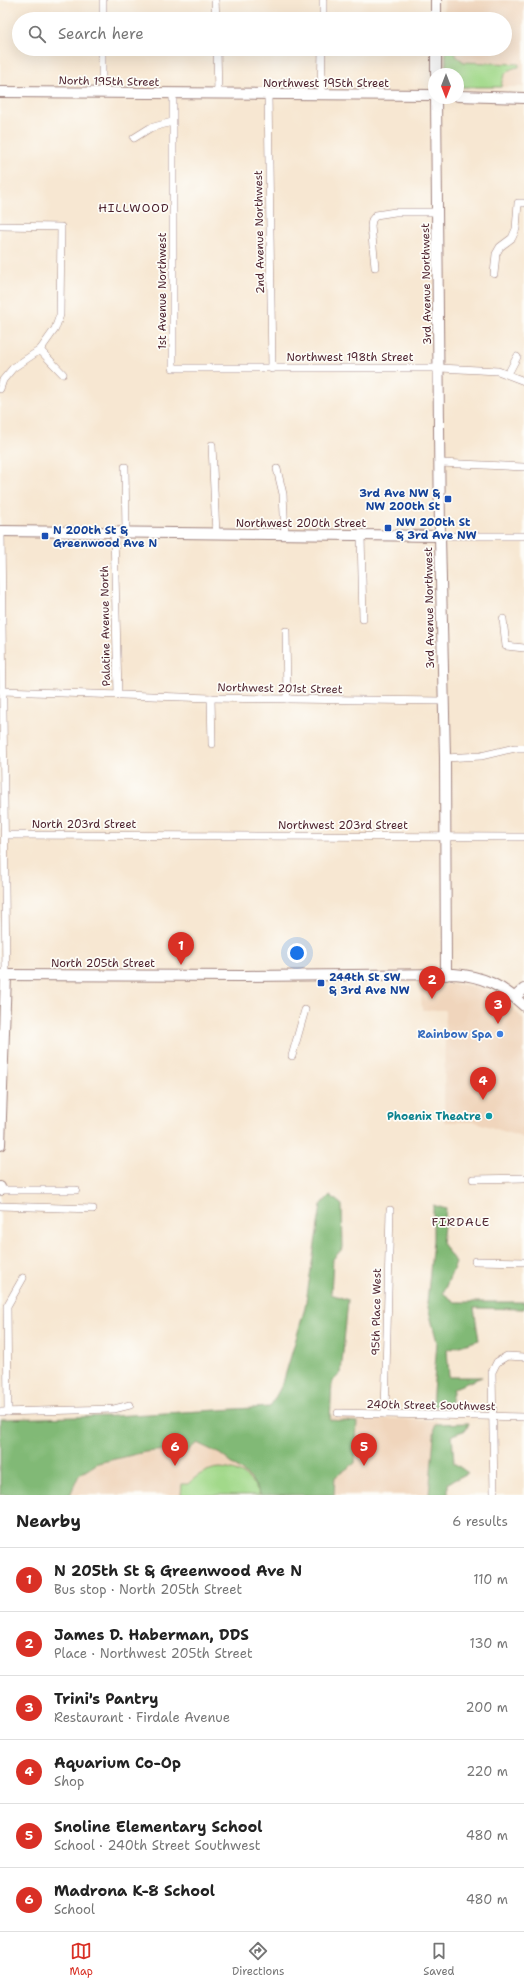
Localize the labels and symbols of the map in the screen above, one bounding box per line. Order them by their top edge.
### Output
north arrow [428,68,464,104]
street label: North 195th Street [58,73,160,90]
street label: Northwest 195th Street [263,76,389,91]
street label: 2nd Avenue Northwest [251,170,268,294]
district label: HILLWOOD [98,200,170,216]
street label: 3rd Avenue Northwest [418,223,435,345]
street label: 1st Avenue Northwest [155,232,170,349]
street label: Northwest 198th Street [287,350,414,365]
place label: 3rd Ave NW & NW 200th St [359,486,441,514]
marker: 3rd Ave NW & NW 200th St [443,494,453,504]
place label: NW 200th St & 3rd Ave NW [396,515,477,543]
street label: Northwest 200th Street [236,516,366,531]
place label: N 200th St & Greenwood Ave N [53,523,157,551]
marker: NW 200th St & 3rd Ave NW [383,523,393,533]
marker: N 200th St & Greenwood Ave N [40,531,50,541]
street label: 3rd Avenue Northwest [421,547,438,669]
street label: Palatine Avenue North [97,565,114,686]
street label: Northwest 201st Street [217,680,343,697]
street label: North 203rd Street [32,817,137,832]
street label: Northwest 203rd Street [278,818,408,833]
pin: 1 [168,932,194,965]
your location [287,943,307,963]
street label: North 205th Street [51,956,155,971]
pin: 2 [419,966,445,999]
place label: 244th St SW & 3rd Ave NW [329,970,410,998]
marker: 244th St SW & 3rd Ave NW [316,978,326,988]
pin: 3 [485,991,511,1024]
place label: Rainbow Spa [418,1027,492,1042]
marker: Rainbow Spa [495,1029,505,1039]
pin: 4 [470,1067,496,1100]
place label: Phoenix Theatre [387,1109,481,1124]
marker: Phoenix Theatre [484,1111,494,1121]
district label: FIRDALE [432,1214,490,1230]
street label: 95th Place West [368,1268,385,1356]
street label: 240th Street Southwest [366,1397,496,1414]
pin: 6 [162,1433,188,1466]
pin: 5 [351,1433,377,1466]

